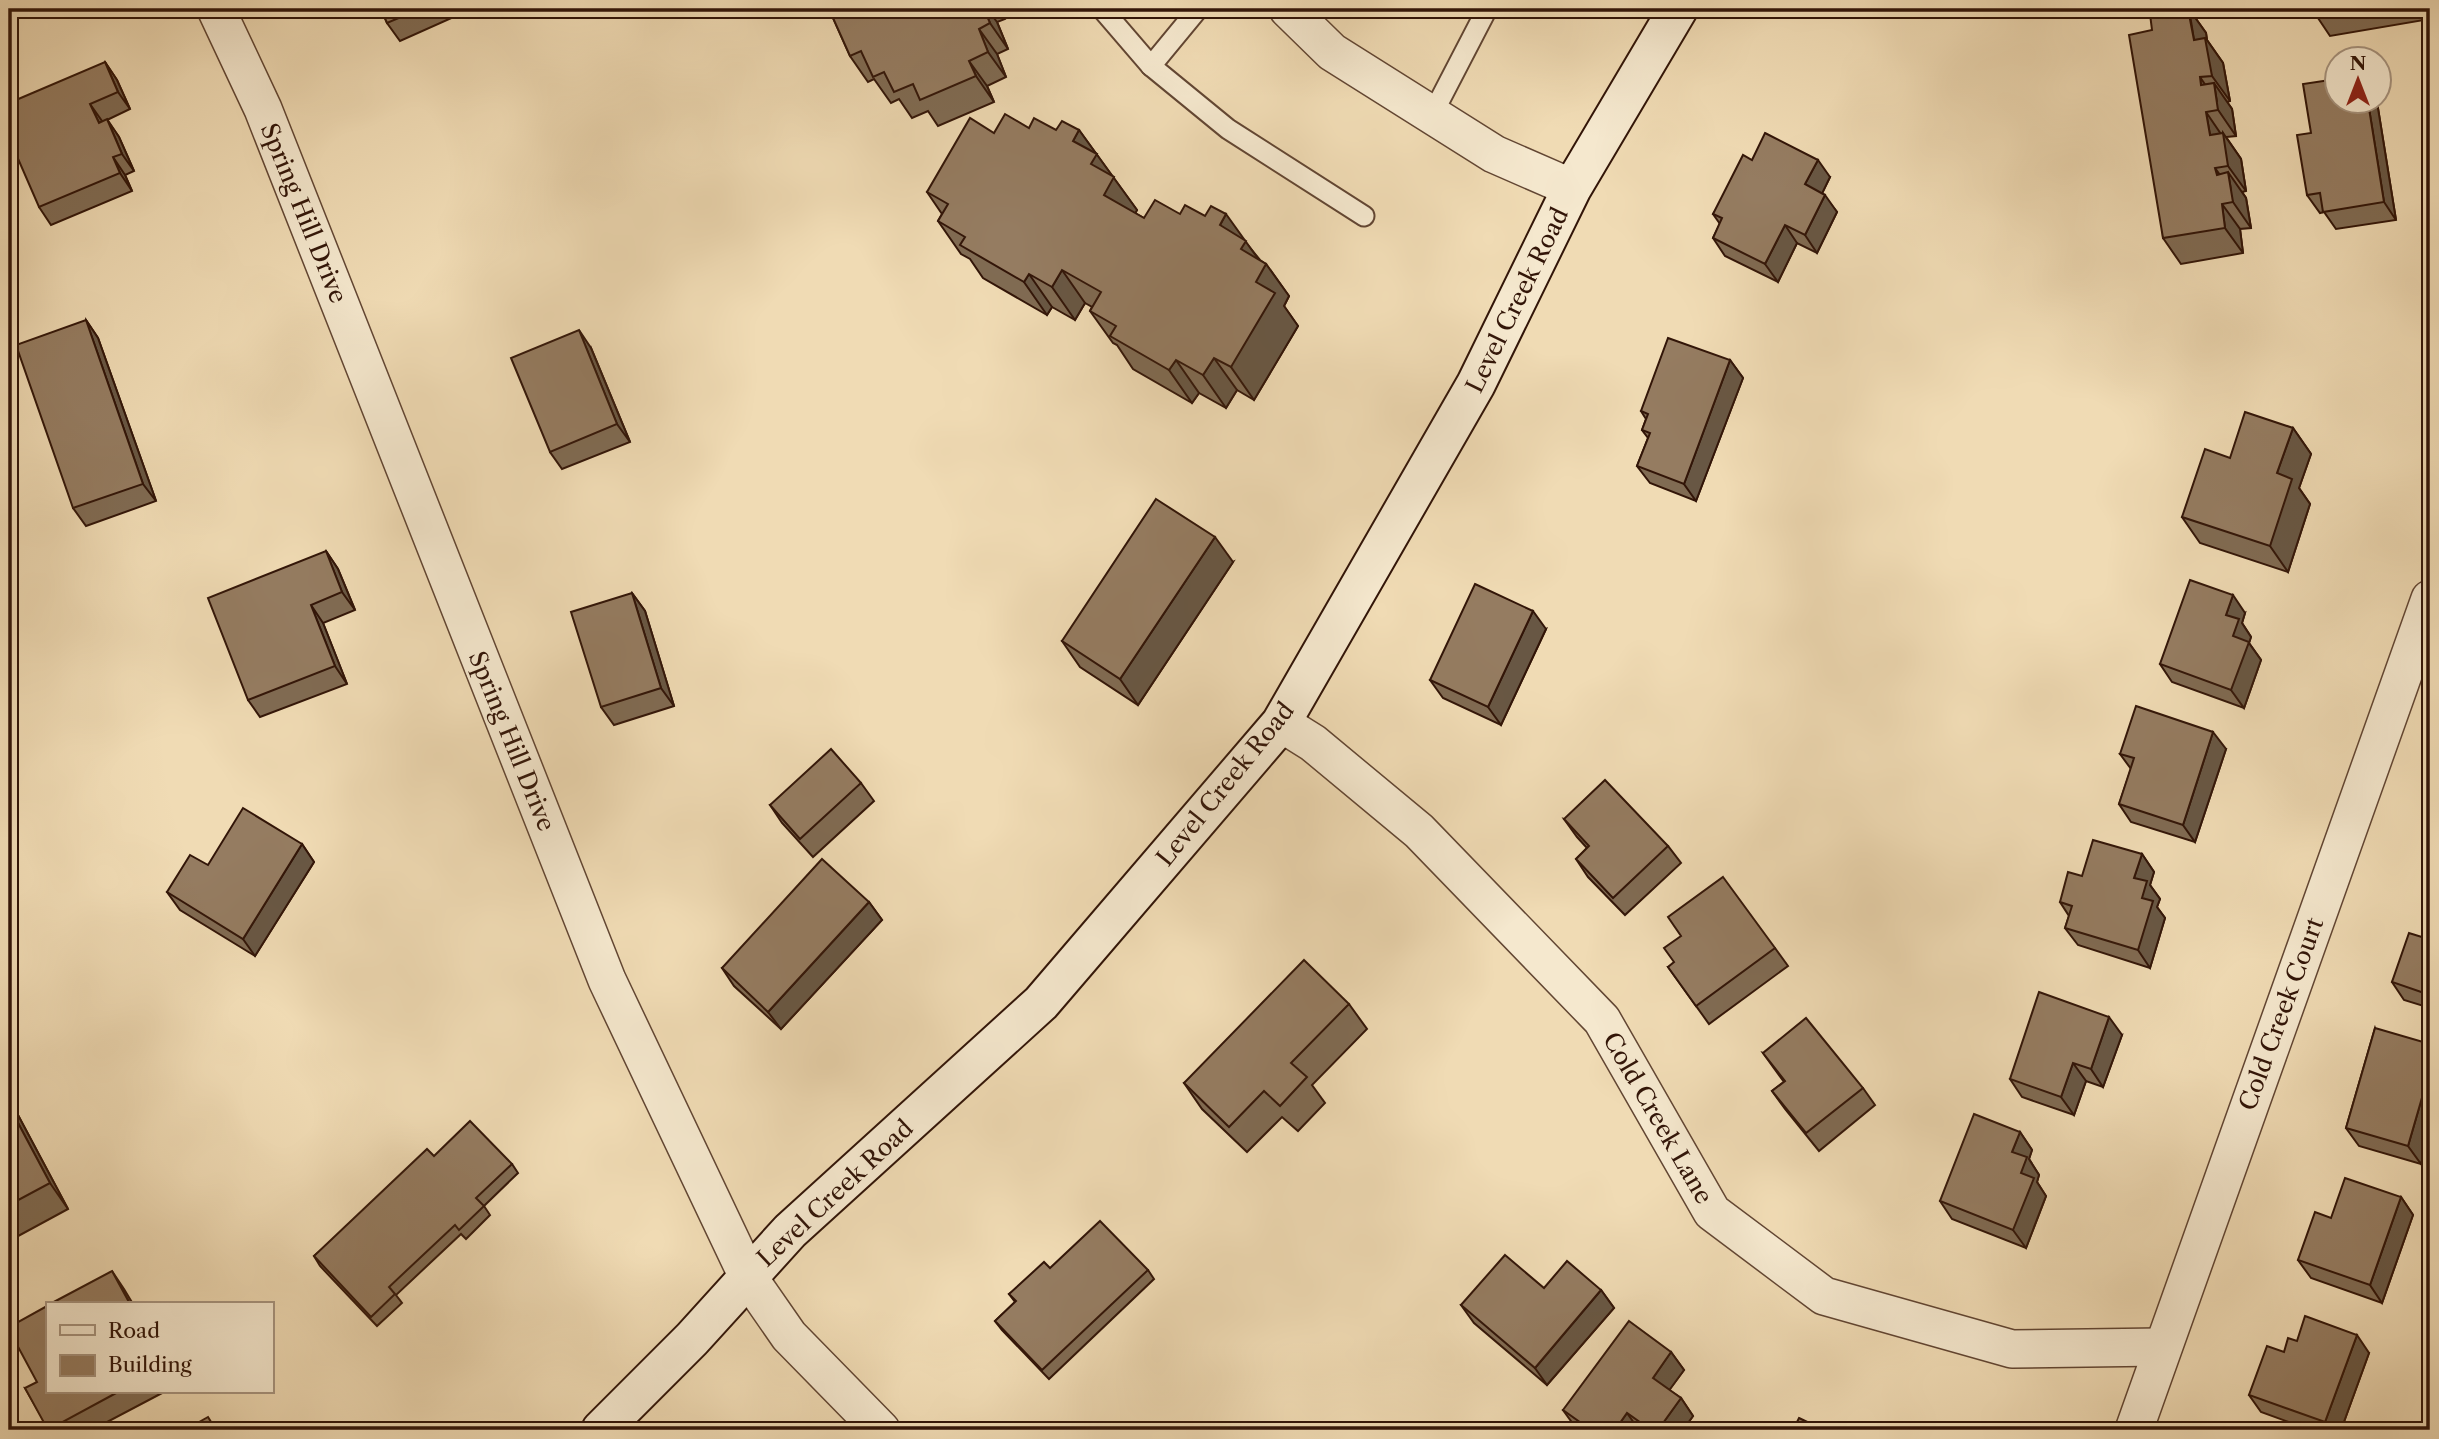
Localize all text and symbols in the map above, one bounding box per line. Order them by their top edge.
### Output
north arrow [2324,46,2394,116]
text: N [2350,52,2366,75]
street label: Spring Hill Drive [255,119,353,307]
street label: Level Creek Road [1460,202,1575,397]
street label: Spring Hill Drive [463,647,561,835]
street label: Level Creek Road [1150,696,1300,872]
street label: Cold Creek Court [2233,913,2329,1114]
street label: Cold Creek Lane [1597,1027,1719,1209]
street label: Level Creek Road [751,1113,919,1273]
legend [46,1302,273,1394]
text: Road [108,1318,160,1343]
text: Building [108,1352,193,1377]

